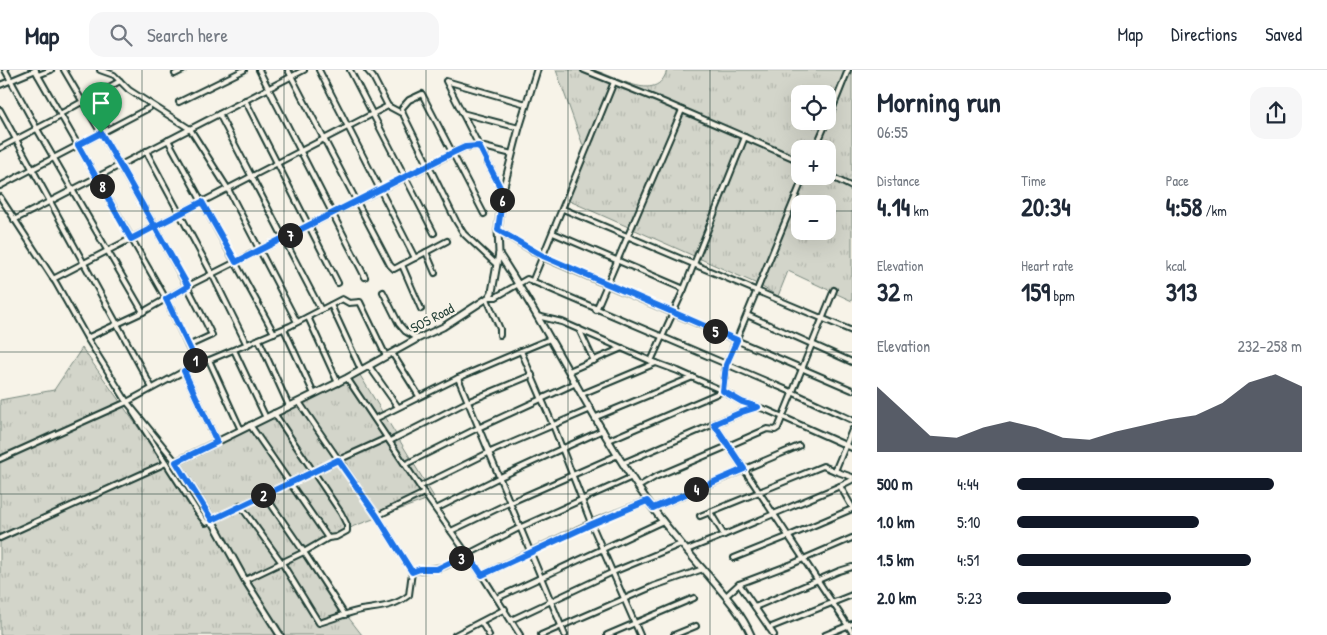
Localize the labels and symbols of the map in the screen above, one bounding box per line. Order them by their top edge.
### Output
pin [80,82,122,133]
pin: 8 [90,174,114,198]
pin: 6 [490,188,514,212]
pin: 7 [278,222,302,248]
street label: SOS Road [407,298,457,337]
pin: 5 [702,318,728,344]
pin: 1 [182,348,208,372]
pin: 4 [684,476,708,502]
pin: 2 [250,482,276,508]
pin: 3 [448,546,474,570]

